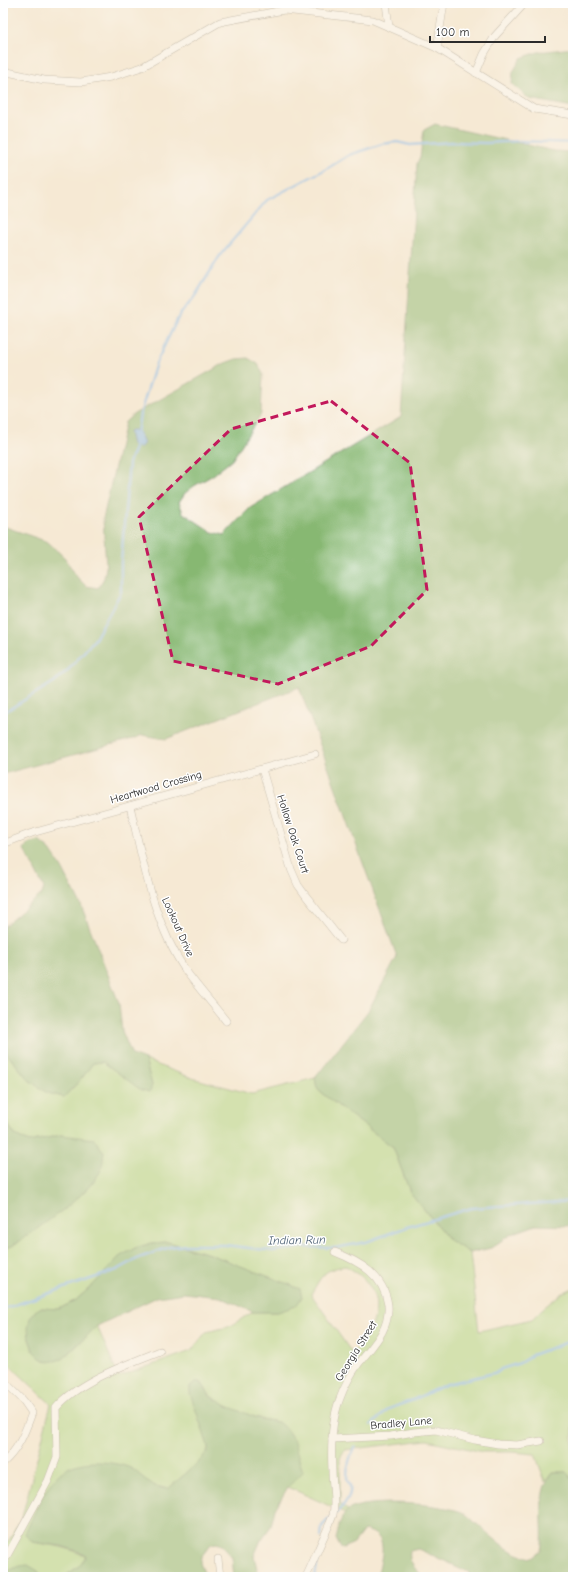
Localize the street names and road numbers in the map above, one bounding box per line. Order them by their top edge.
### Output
street label: Heartwood Crossing [109,768,203,806]
street label: Hollow Oak Court [274,793,312,876]
street label: Lookout Drive [159,895,197,959]
street label: Georgia Street [332,1318,380,1383]
street label: Bradley Lane [370,1414,433,1432]

